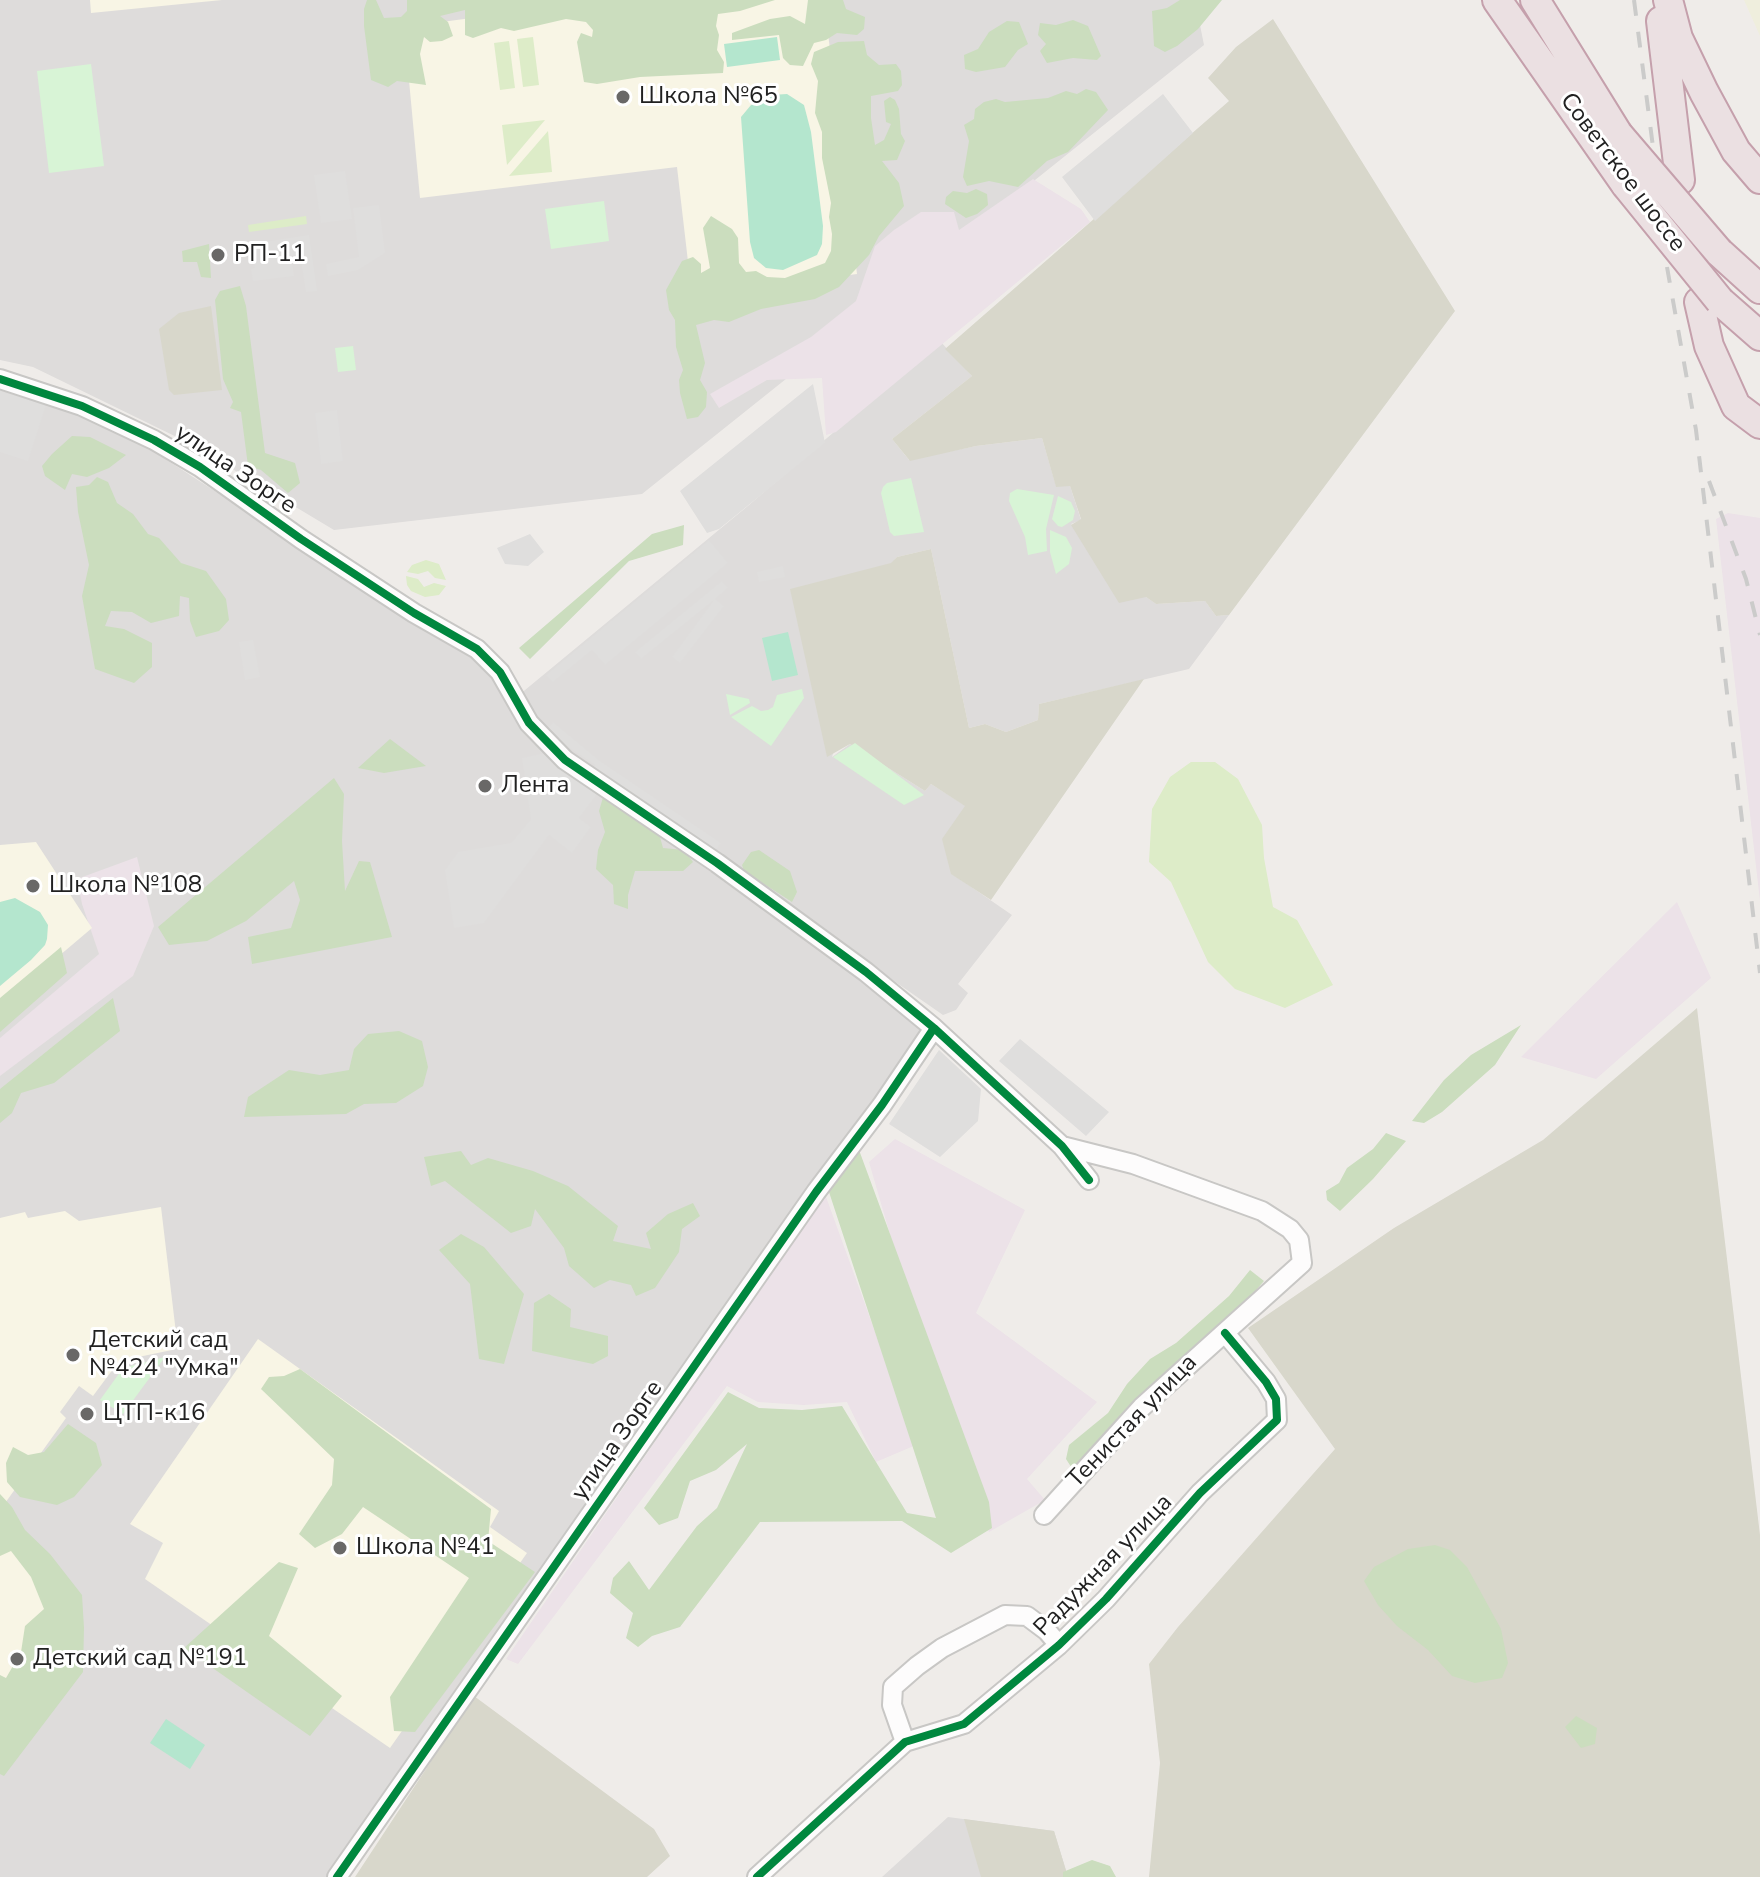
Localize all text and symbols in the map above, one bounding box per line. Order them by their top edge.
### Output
place label: Школа №65 [639,83,778,111]
marker: Школа №65 [614,88,632,106]
street label: Советское шоссе [1553,88,1691,258]
place label: РП-11 [234,241,306,269]
marker: РП-11 [209,246,227,264]
street label: улица Зорге [169,419,301,521]
place label: Лента [501,772,569,800]
marker: Лента [476,777,494,795]
place label: Школа №108 [49,872,202,900]
marker: Школа №108 [24,877,42,895]
place label: Детский сад №424 "Умка" [89,1327,239,1383]
marker: Детский сад №424 "Умка" [64,1346,82,1364]
street label: Тенистая улица [1062,1349,1204,1495]
street label: улица Зорге [566,1376,670,1506]
place label: ЦТП-к16 [103,1400,205,1428]
marker: ЦТП-к16 [78,1405,96,1423]
street label: Радужная улица [1029,1489,1179,1643]
place label: Школа №41 [356,1534,495,1562]
marker: Школа №41 [331,1539,349,1557]
place label: Детский сад №191 [33,1645,247,1673]
marker: Детский сад №191 [8,1650,26,1668]

